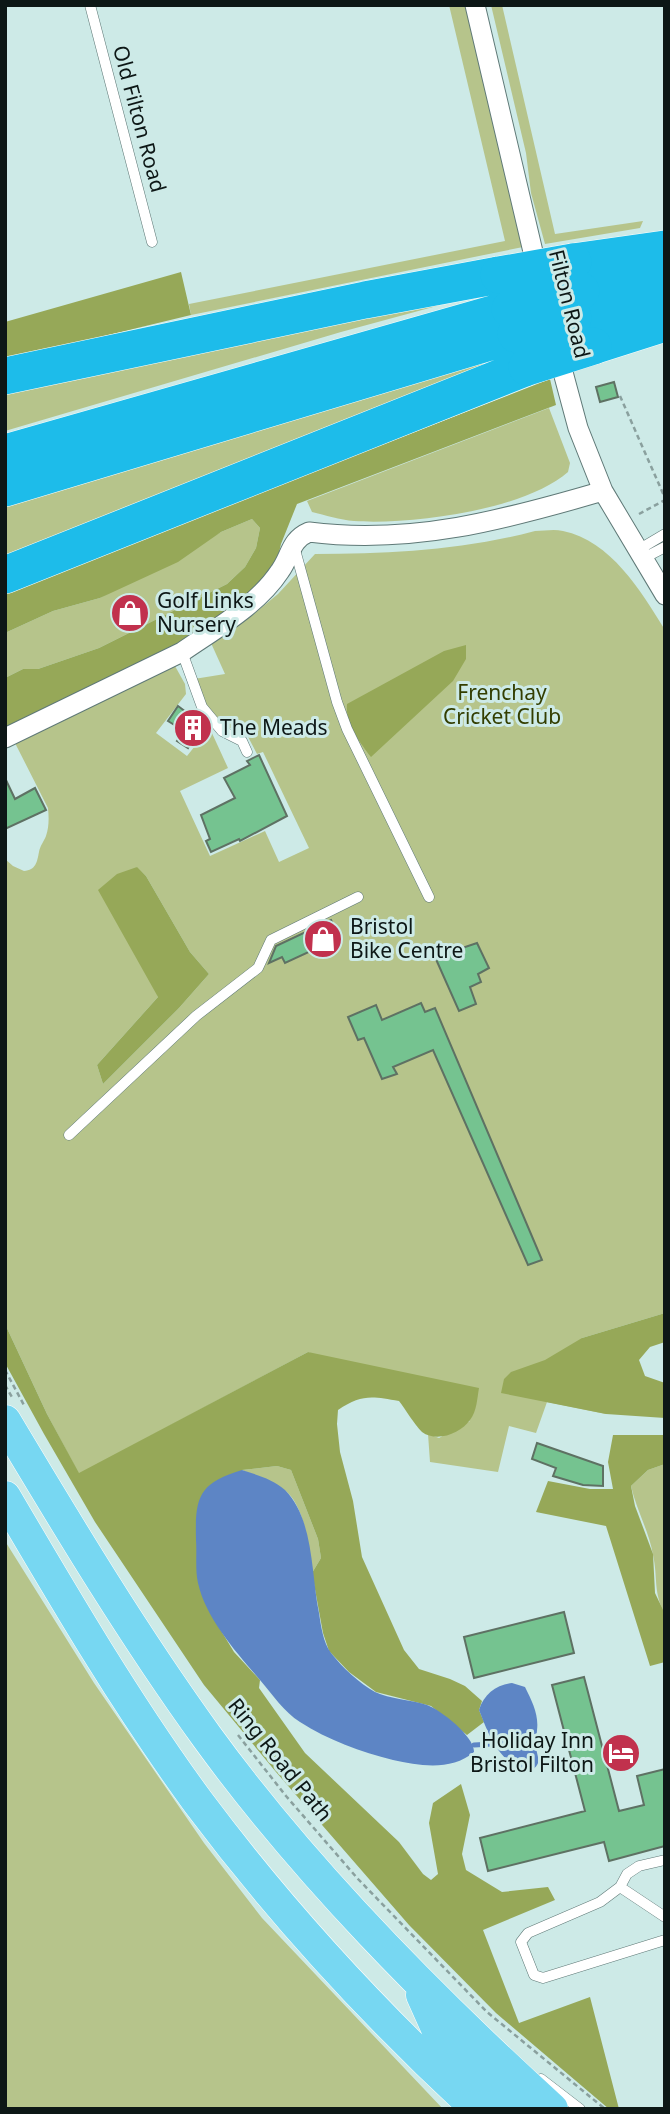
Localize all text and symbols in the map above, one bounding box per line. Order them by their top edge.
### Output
street label: Old Filton Road [107,42,173,195]
street label: Filton Road [543,247,597,361]
place label: Golf Links Nursery [157,586,254,638]
shop icon: Golf Links Nursery [109,592,151,634]
park label: Frenchay Cricket Club [443,678,561,730]
building icon: The Meads [172,707,214,749]
place label: The Meads [220,713,328,741]
place label: Bristol Bike Centre [350,912,463,964]
shop icon: Bristol Bike Centre [302,918,344,960]
street label: Ring Road Path [222,1692,339,1827]
place label: Holiday Inn Bristol Filton [470,1726,594,1778]
hotel icon: Holiday Inn Bristol Filton [600,1732,642,1774]

